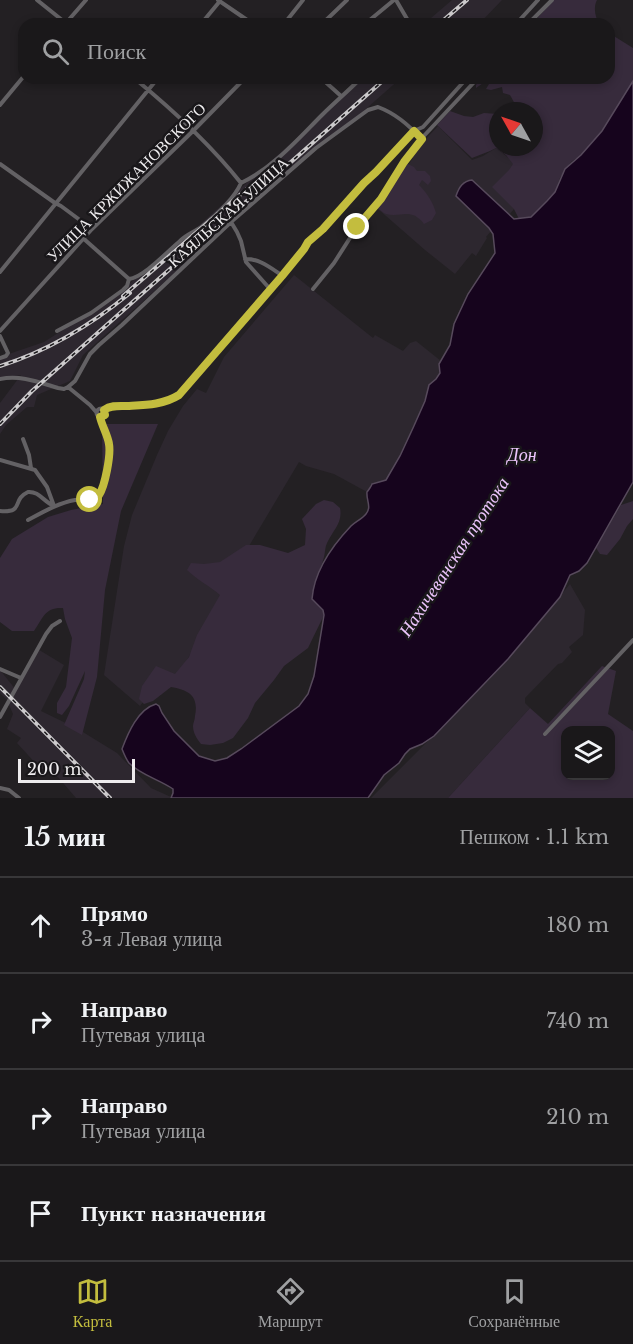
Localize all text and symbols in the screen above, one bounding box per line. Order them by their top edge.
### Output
search box [18,18,615,84]
icon: search [39,35,72,68]
text: Поиск [87,38,146,65]
street label: УЛИЦА КРЖИЖАНОВСКОГО [42,98,210,266]
north arrow [489,102,543,156]
street label: КАЯЛЬСКАЯ УЛИЦА [163,152,293,272]
route end [343,213,369,239]
water label: Дон [505,444,537,466]
water label: Нахичеванская протока [394,473,514,642]
route start [76,486,102,512]
map controls [561,726,615,780]
button: layers [561,726,615,780]
scale bar [18,756,135,784]
text: 200 m [27,759,81,779]
text: 15 мин [24,821,105,853]
text: Пешком · 1.1 km [459,825,609,849]
text: Прямо [81,900,148,927]
icon: ahead [24,909,57,942]
text: 180 m [546,913,609,937]
text: 3-я Левая улица [81,927,222,951]
text: Направо [81,996,167,1023]
icon: right [24,1005,57,1038]
text: 740 m [546,1009,609,1033]
text: Путевая улица [81,1023,205,1047]
text: Направо [81,1092,167,1119]
icon: right [24,1101,57,1134]
text: 210 m [546,1105,609,1129]
text: Путевая улица [81,1119,205,1143]
icon: arrive [24,1197,57,1230]
text: Пункт назначения [81,1200,266,1227]
tab: Карта [73,1275,112,1331]
tab: Маршрут [258,1275,323,1331]
tab: Сохранённые [468,1275,560,1331]

